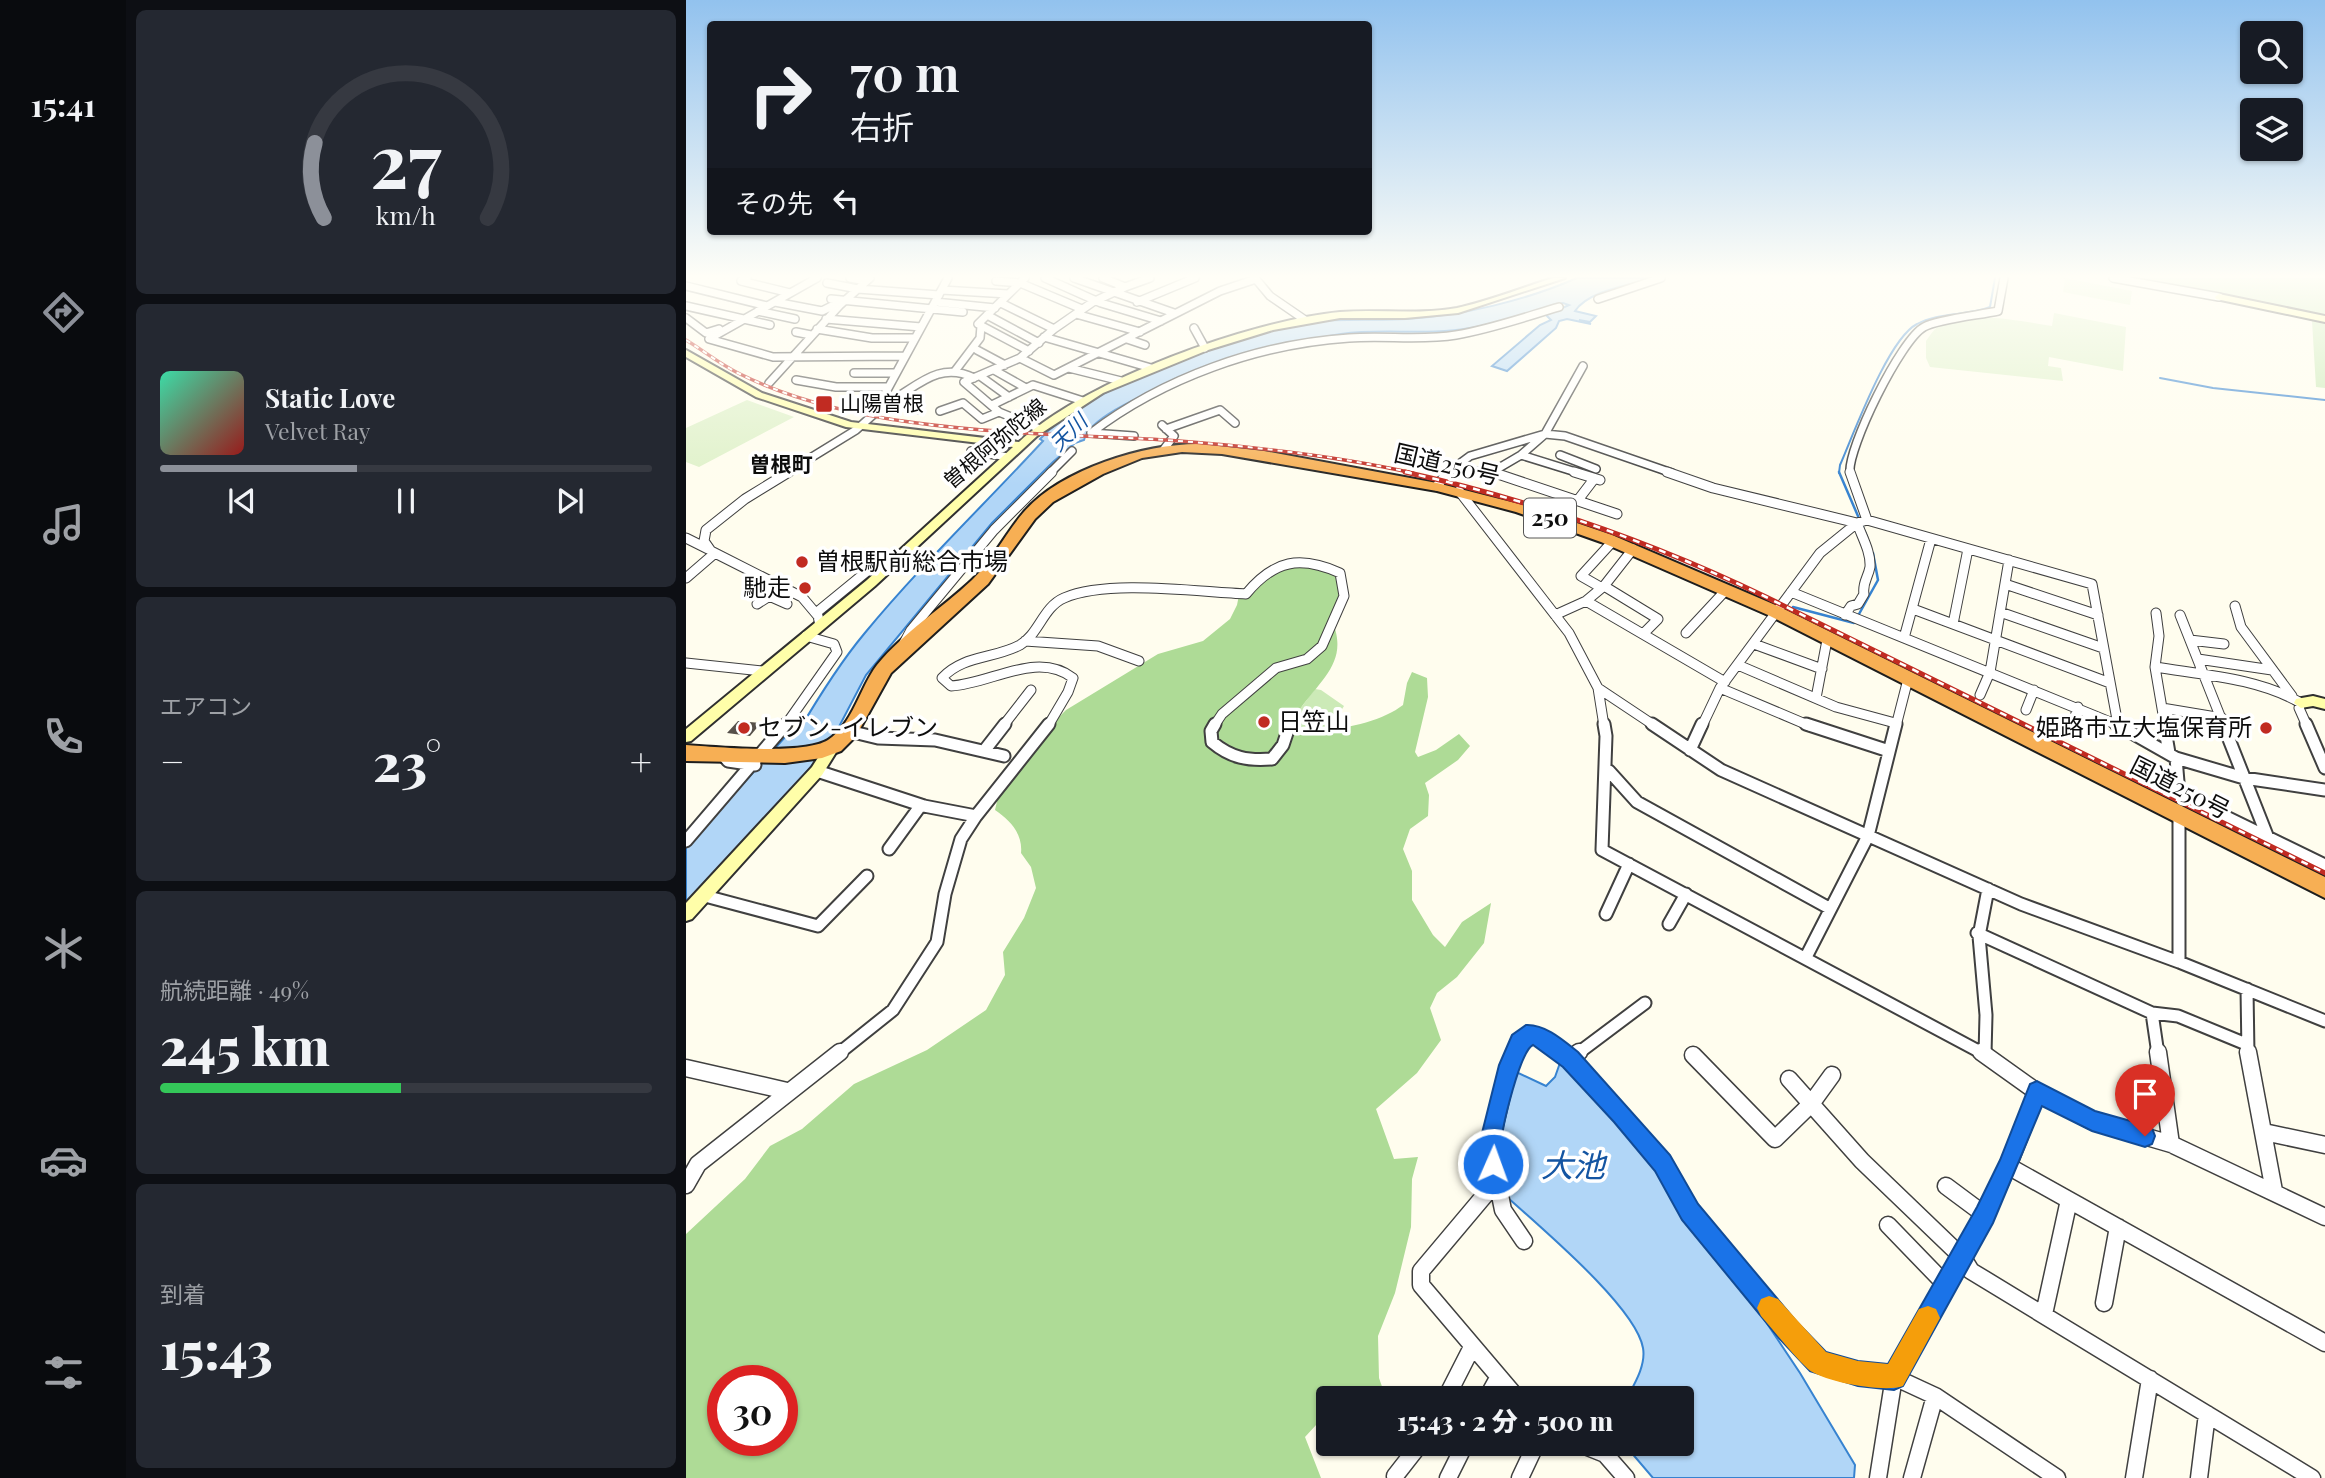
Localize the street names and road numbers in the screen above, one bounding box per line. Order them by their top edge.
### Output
street label: 曽根阿弥陀線 [936,391,1051,494]
street label: 国道250号 [1391,435,1504,491]
road number: 250 [1524,498,1576,538]
street label: 国道250号 [2126,747,2236,825]

